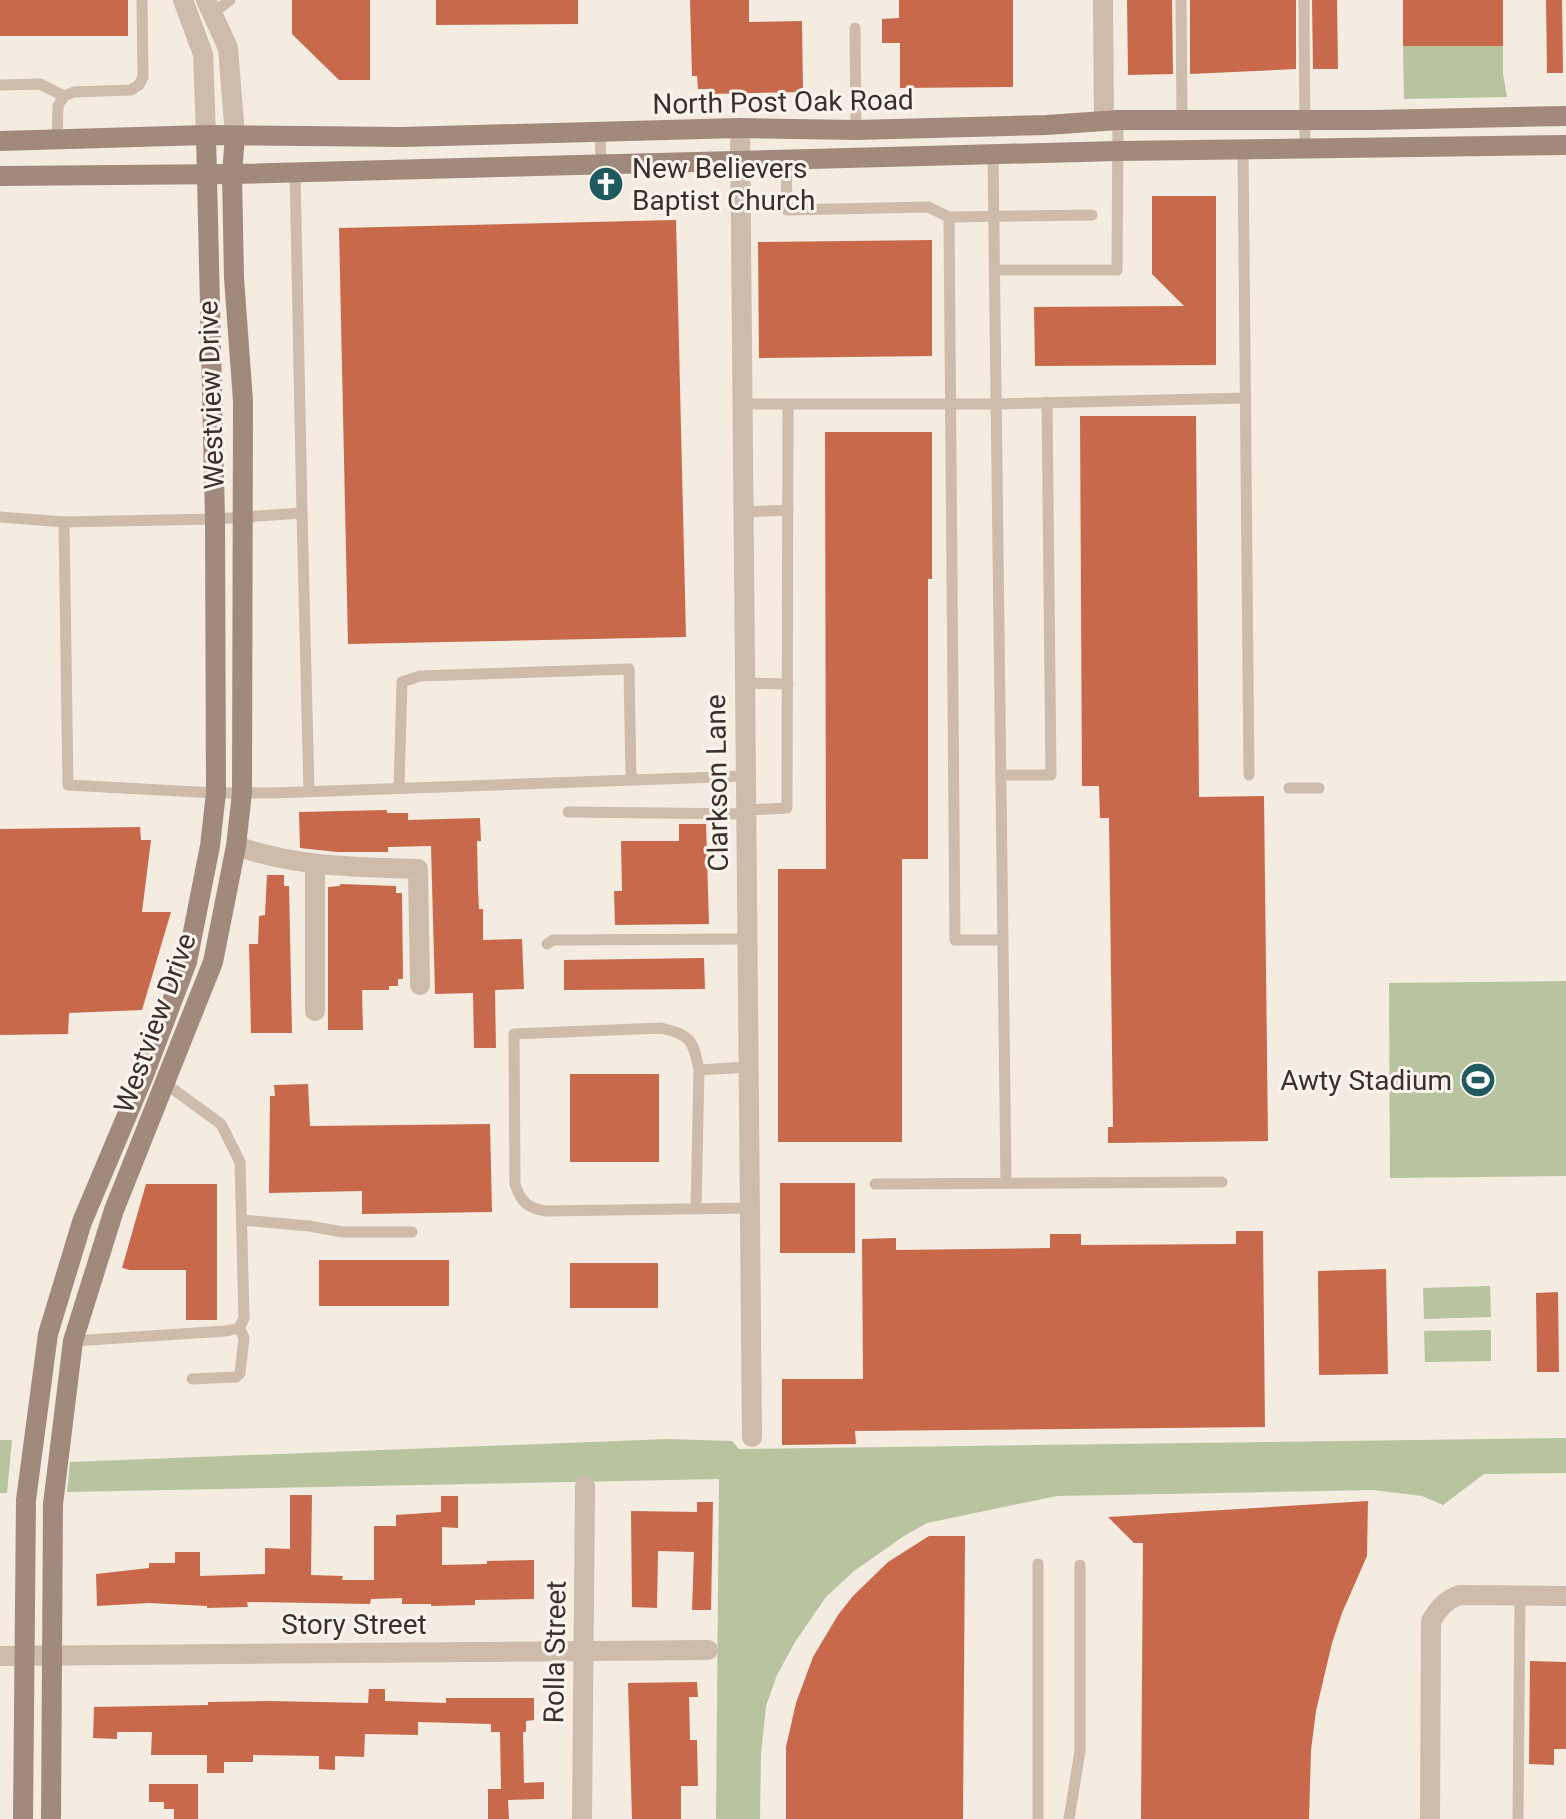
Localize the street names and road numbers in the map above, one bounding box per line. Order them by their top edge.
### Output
street label: North Post Oak Road [652,83,914,121]
street label: Westview Drive [191,300,231,490]
street label: Clarkson Lane [699,694,735,872]
street label: Westview Drive [107,929,203,1117]
street label: Rolla Street [537,1580,573,1724]
street label: Story Street [281,1608,427,1641]

